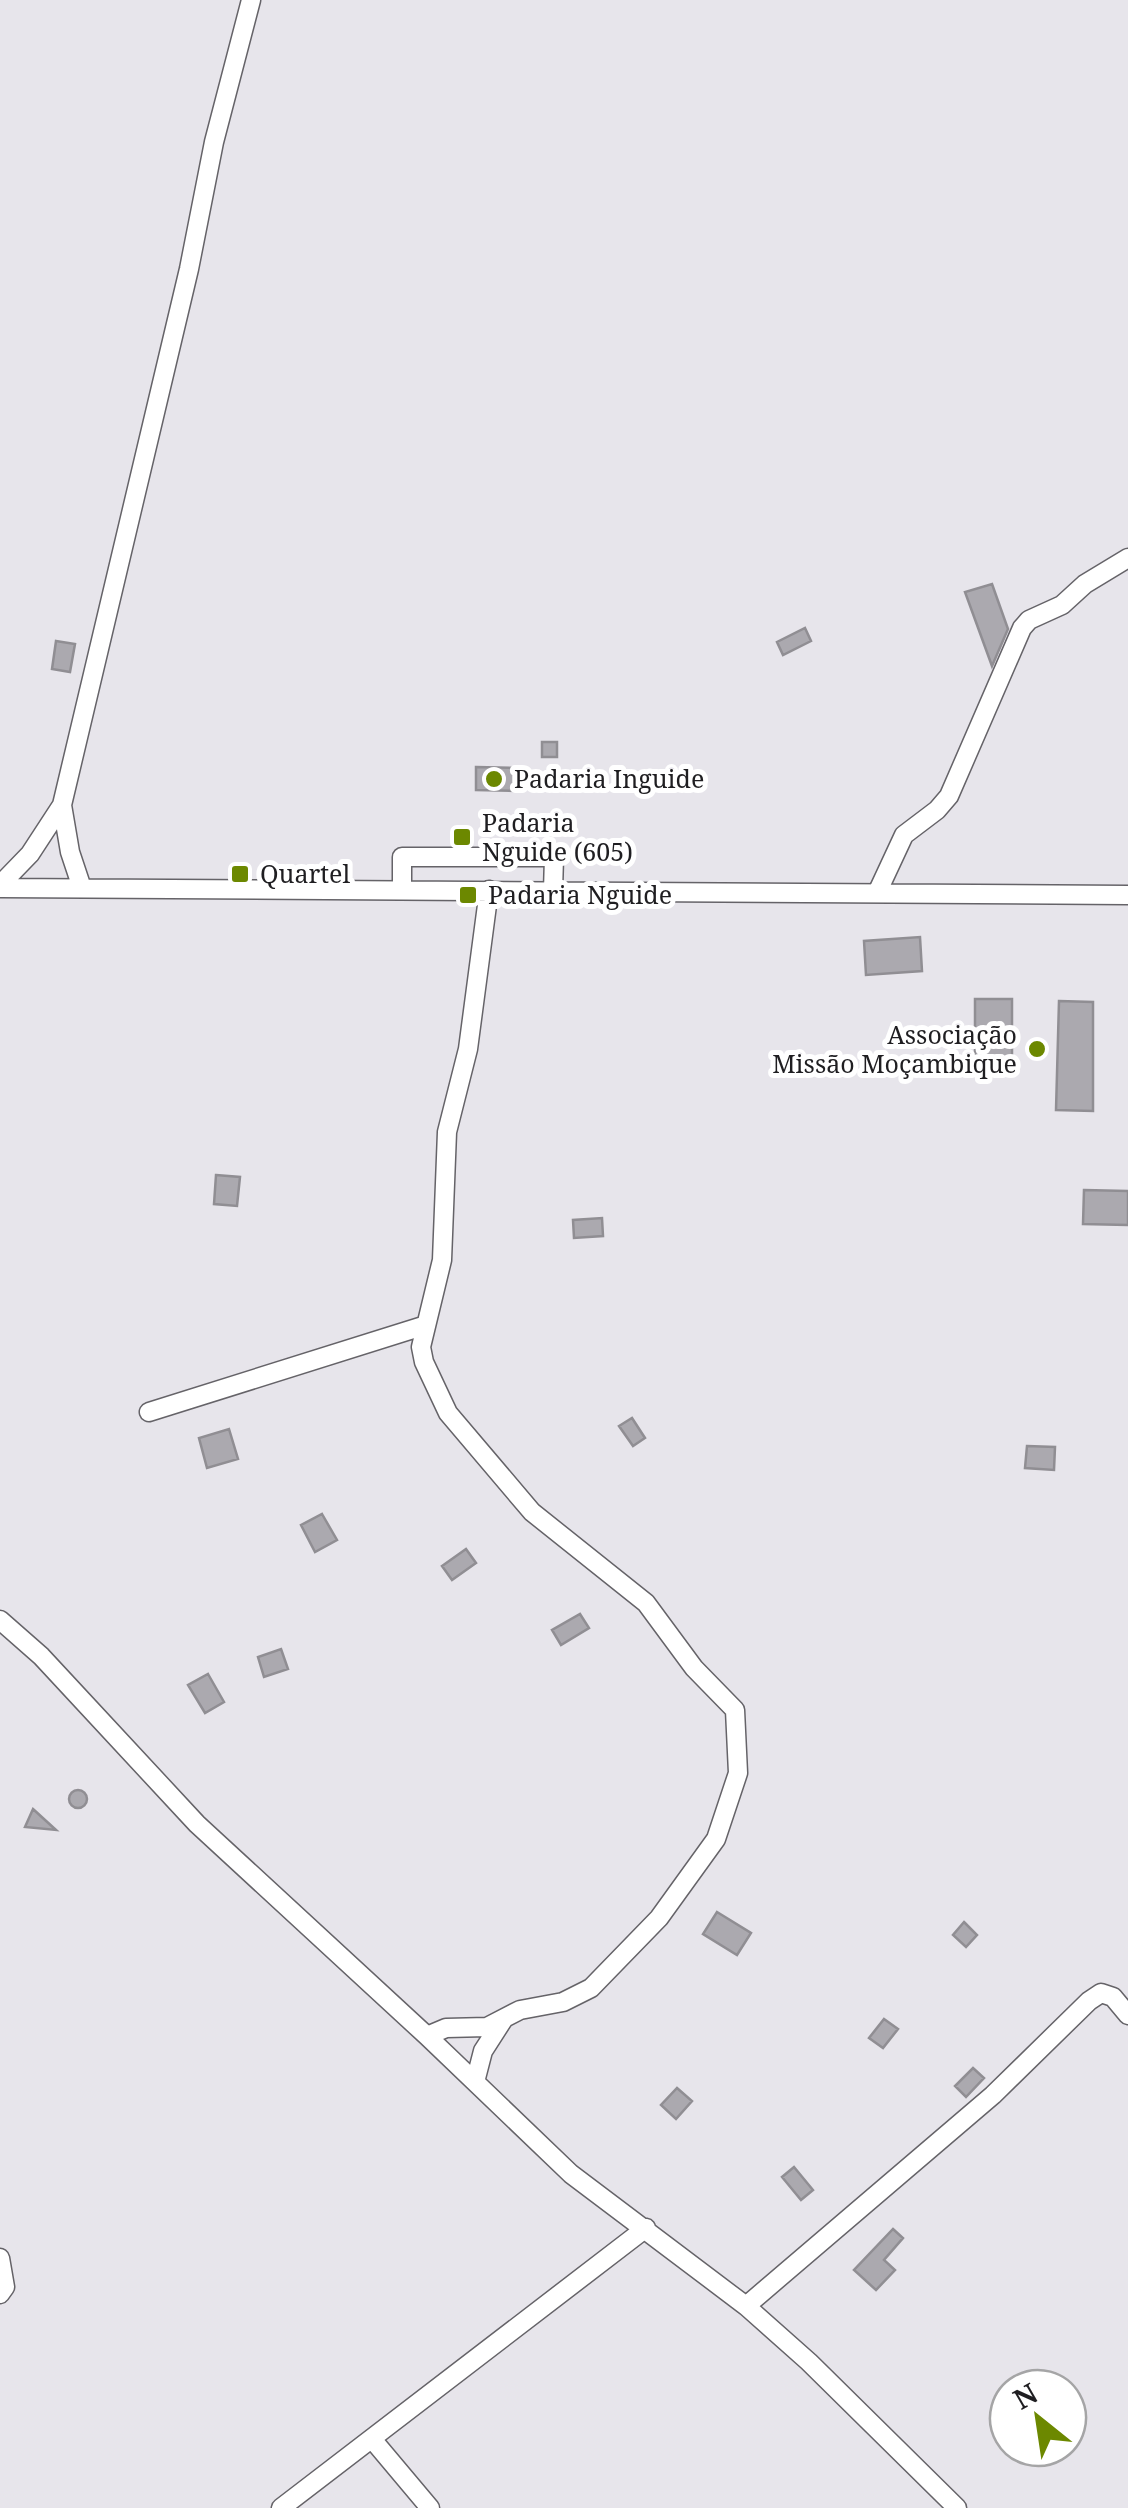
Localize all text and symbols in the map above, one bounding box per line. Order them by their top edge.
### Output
place label: Padaria Inguide [514,761,704,795]
marker: Padaria Inguide [483,768,505,790]
place label: Padaria Nguide (605) [482,805,633,868]
marker: Padaria Nguide (605) [451,826,473,848]
place label: Quartel [260,856,350,890]
marker: Quartel [229,863,251,885]
place label: Padaria Nguide [488,877,672,911]
marker: Padaria Nguide [457,884,479,906]
place label: Associação Missão Moçambique [772,1017,1017,1080]
marker: Associação Missão Moçambique [1026,1038,1048,1060]
north arrow [988,2368,1088,2468]
text: N [1006,2374,1044,2417]

